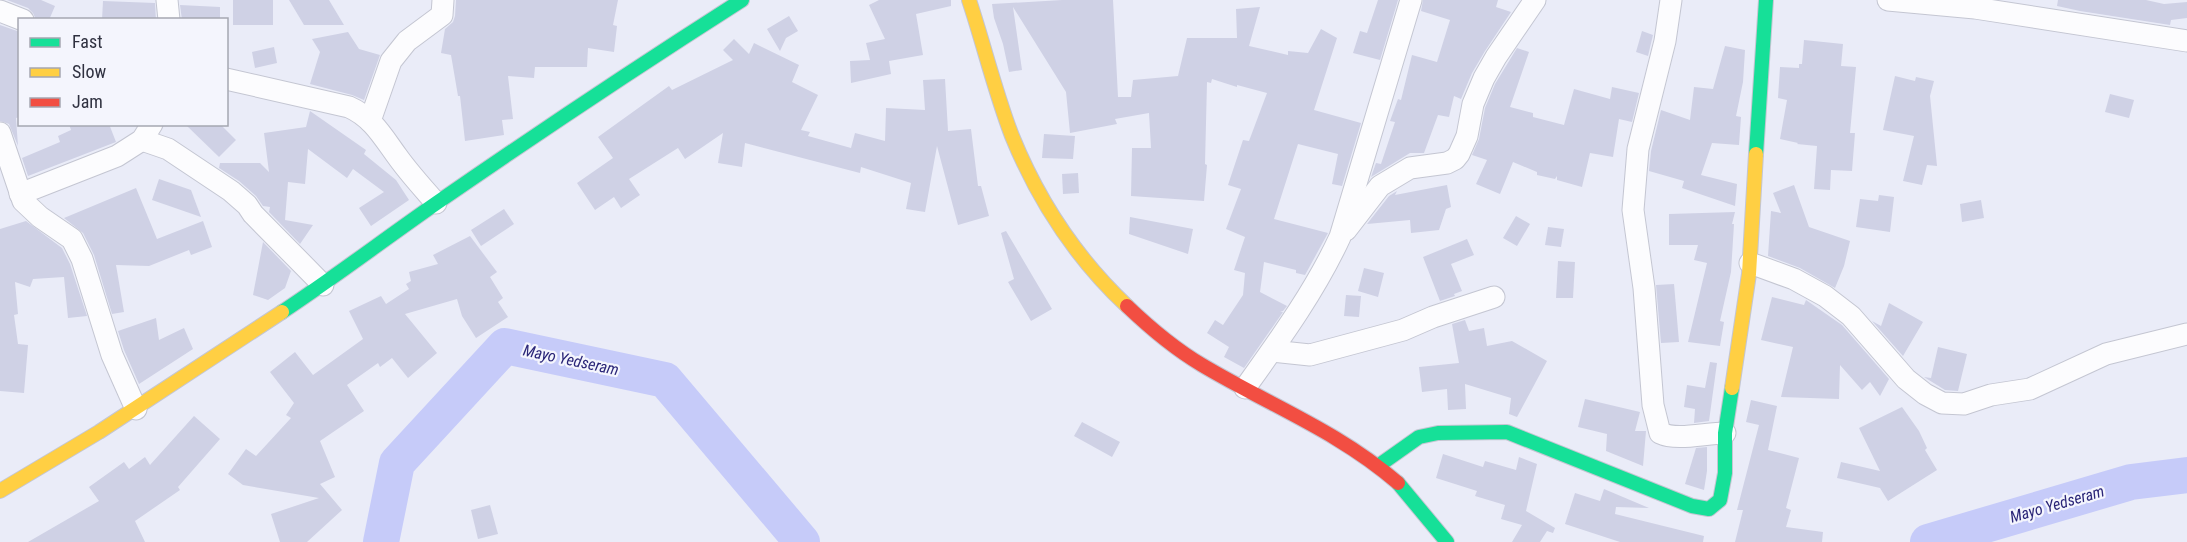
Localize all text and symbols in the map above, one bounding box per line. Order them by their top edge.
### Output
legend [18,18,228,126]
text: Fast [72,31,103,52]
text: Slow [72,61,107,82]
text: Jam [72,91,103,112]
water label: Mayo Yedseram [521,341,621,379]
water label: Mayo Yedseram [2008,481,2106,527]

